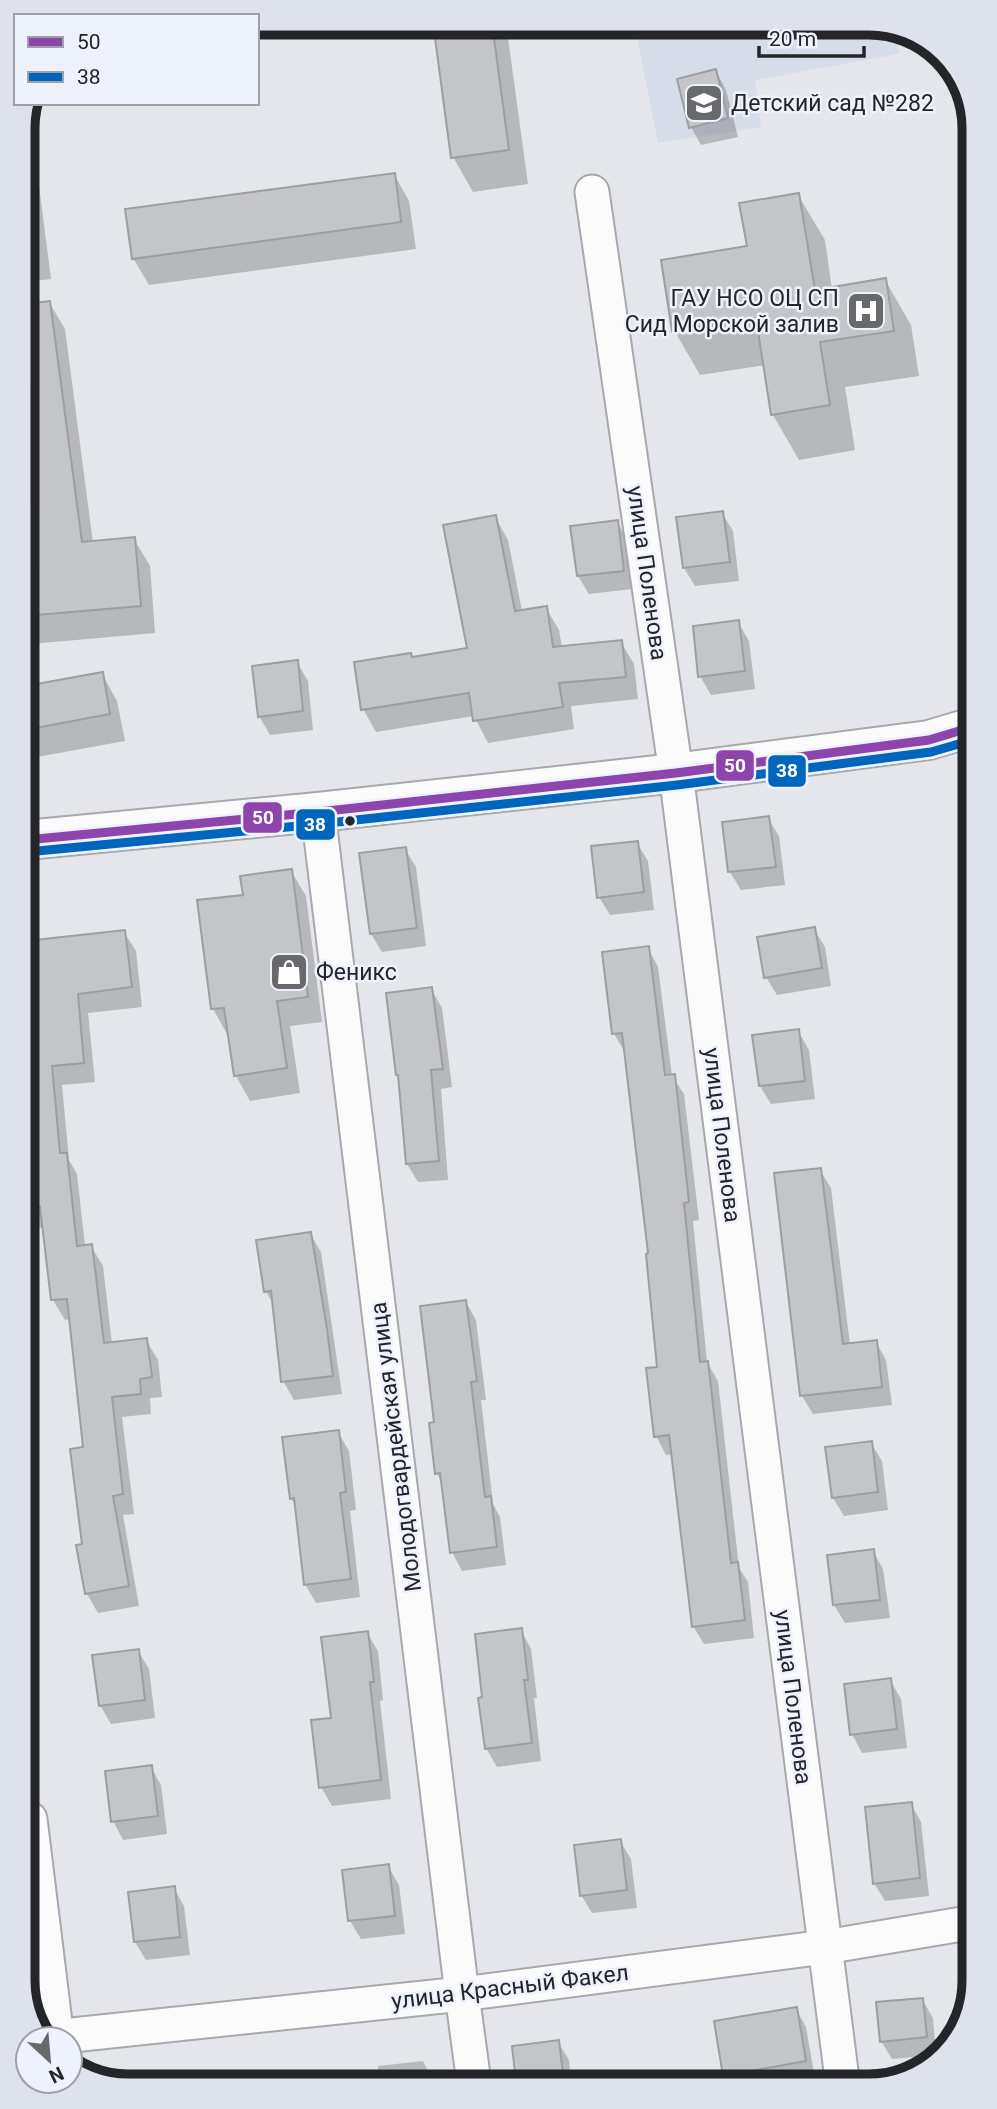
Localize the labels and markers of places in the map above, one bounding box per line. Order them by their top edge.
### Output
school or university icon: Детский сад №282 [683,82,725,124]
place label: Детский сад №282 [731,90,934,117]
place label: ГАУ НСО ОЦ СП Сид Морской залив [625,285,839,338]
hospital icon: ГАУ НСО ОЦ СП Сид Морской залив [845,290,887,332]
unlabelled marker [343,814,357,828]
shop icon: Феникс [268,951,310,993]
place label: Феникс [316,959,397,986]

